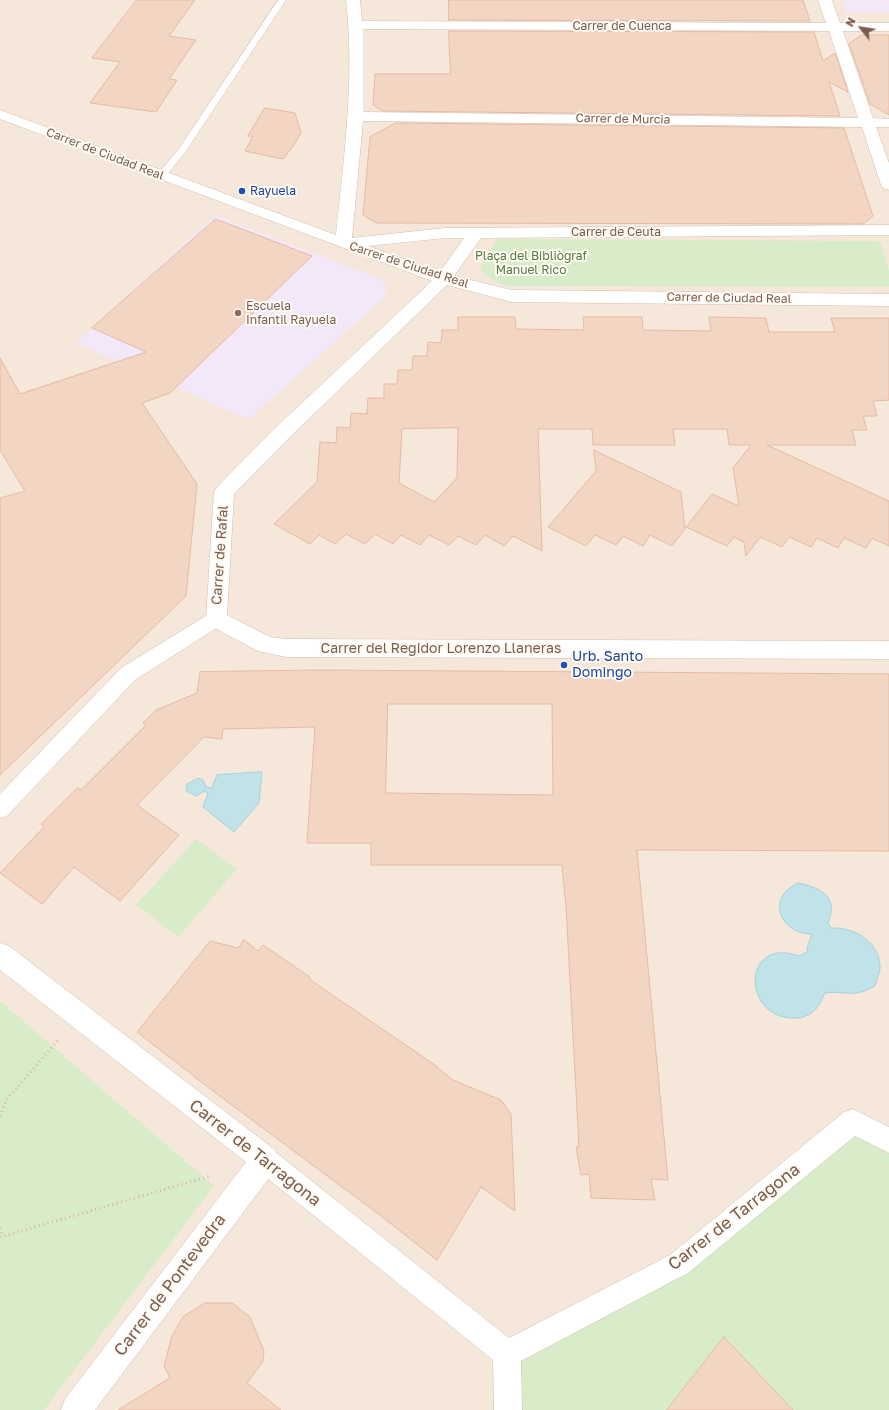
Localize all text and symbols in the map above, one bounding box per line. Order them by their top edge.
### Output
north arrow [841,8,881,48]
text: N [842,15,858,29]
street label: Carrer de Cuenca [572,19,672,33]
street label: Carrer de Murcia [575,111,671,127]
street label: Carrer de Ciudad Real [44,125,166,183]
place label: Rayuela [250,184,296,198]
marker: Rayuela [237,186,247,196]
street label: Carrer de Ceuta [571,225,661,239]
street label: Carrer de Ciudad Real [347,239,471,291]
park label: Plaça del Bibliògraf Manuel Rico [475,249,587,277]
street label: Carrer de Ciudad Real [666,290,792,306]
place label: Escuela Infantil Rayuela [246,299,336,327]
marker: Escuela Infantil Rayuela [233,308,243,318]
street label: Carrer de Rafal [208,505,232,605]
street label: Carrer del Regidor Lorenzo Llaneras [321,641,561,657]
place label: Urb. Santo Domingo [572,649,643,682]
marker: Urb. Santo Domingo [559,660,569,670]
street label: Carrer de Tarragona [185,1095,325,1211]
street label: Carrer de Tarragona [664,1159,804,1275]
street label: Carrer de Pontevedra [110,1210,230,1360]

